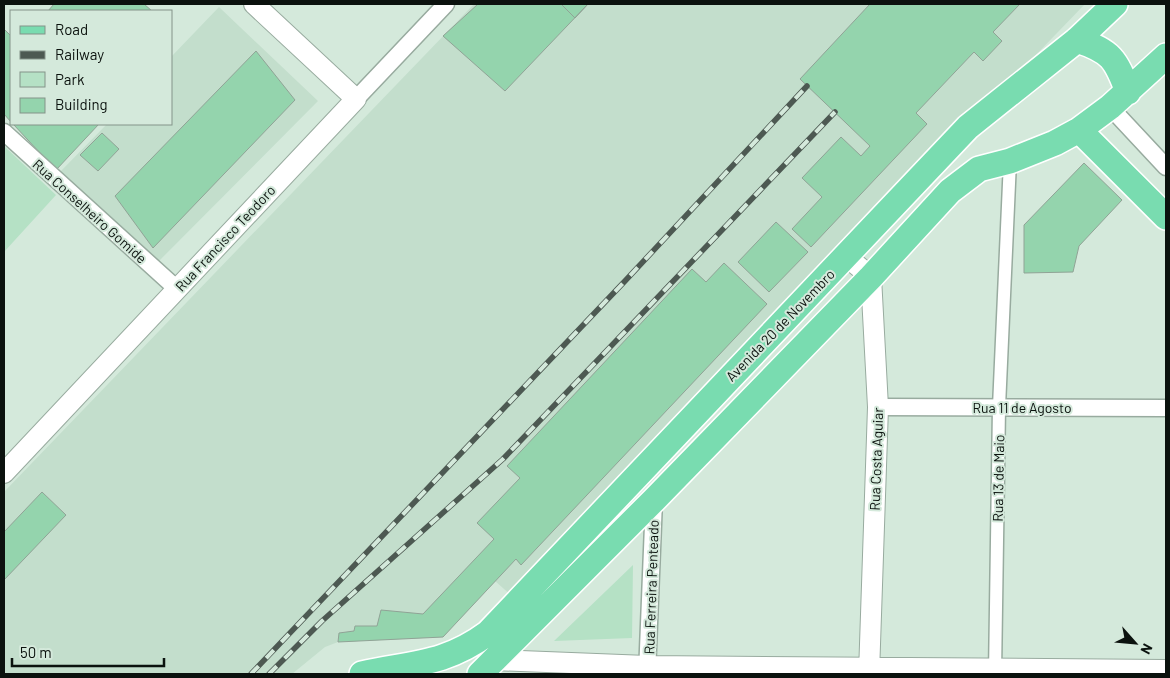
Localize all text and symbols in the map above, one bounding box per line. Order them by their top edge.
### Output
legend [10,10,172,125]
text: Road [55,20,88,38]
text: Railway [55,45,104,63]
text: Park [55,70,85,88]
text: Building [55,95,108,113]
street label: Rua Conselheiro Gomide [29,155,151,267]
street label: Rua Francisco Teodoro [171,181,279,295]
street label: Avenida 20 de Novembro [722,265,838,385]
street label: Rua 11 de Agosto [972,399,1072,416]
street label: Rua Costa Aguiar [866,407,886,511]
street label: Rua 13 de Maio [989,434,1007,522]
street label: Rua Ferreira Penteado [640,519,662,655]
north arrow [1110,618,1160,668]
scale bar [12,636,165,668]
text: N [1137,641,1157,657]
text: 50 m [20,643,52,661]

